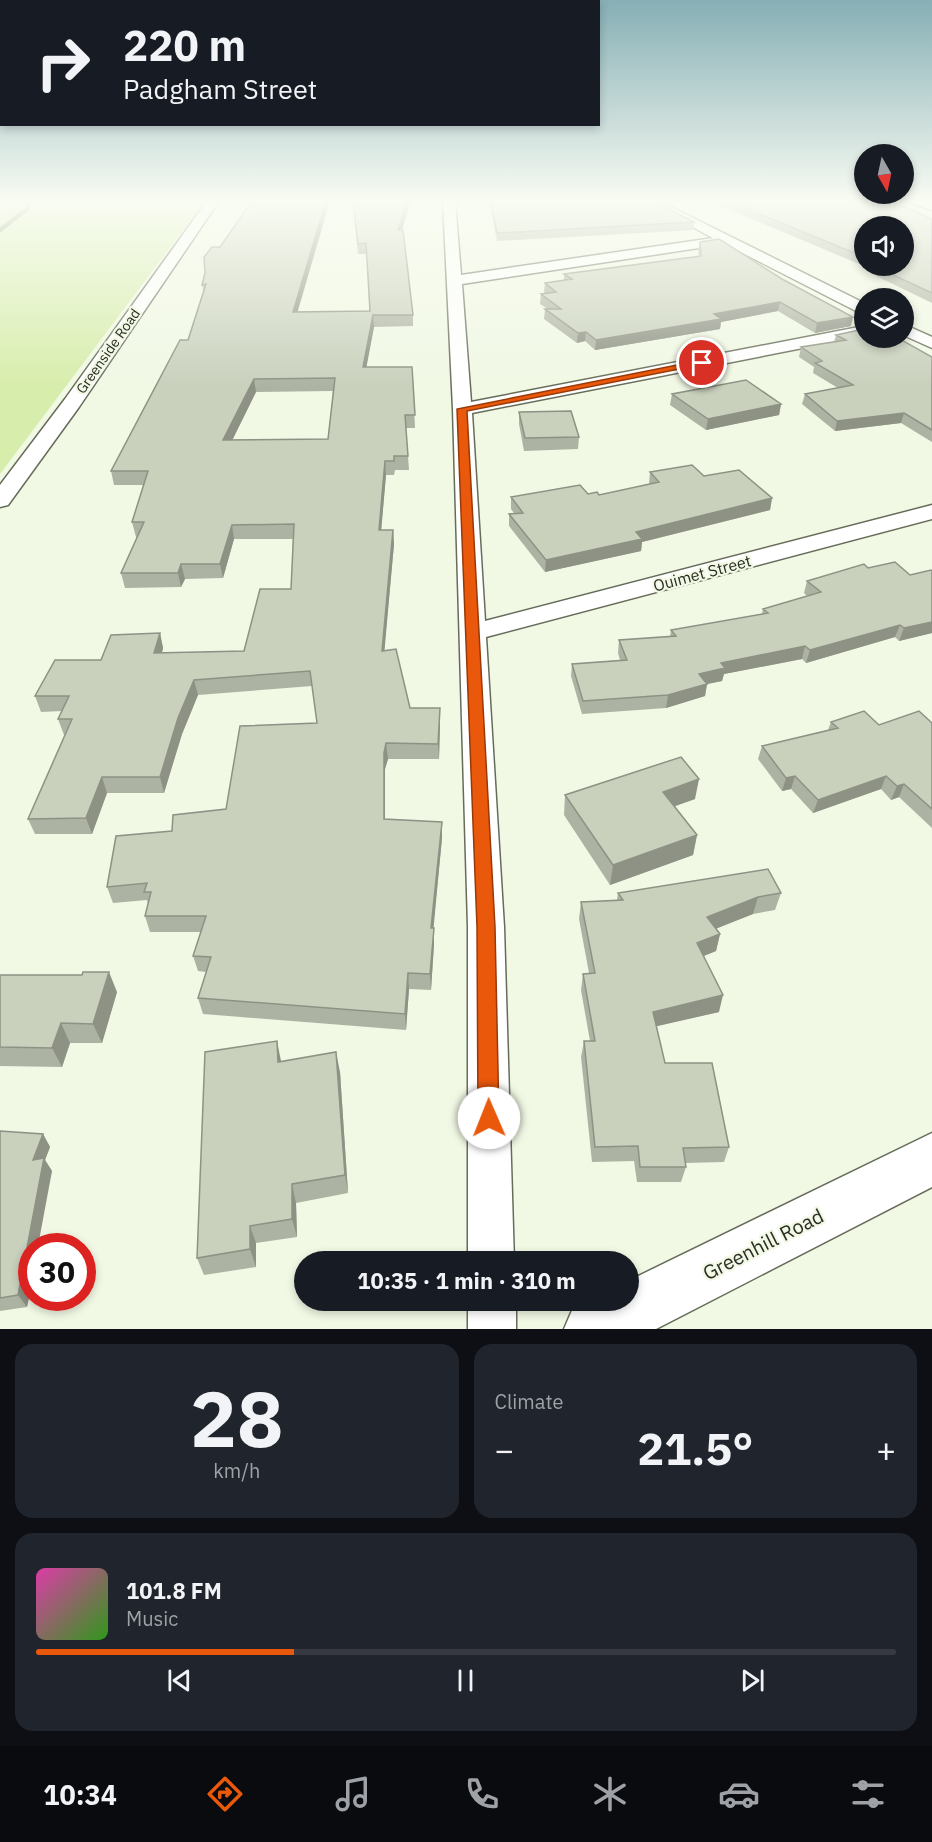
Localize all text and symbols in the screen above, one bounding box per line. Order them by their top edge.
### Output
text: 220 m [123,18,246,73]
icon: right [24,24,102,102]
text: Padgham Street [123,71,317,106]
north arrow [854,144,914,204]
map controls [854,144,914,348]
button: sound [854,216,914,276]
button: layers [854,288,914,348]
street label: Greenside Road [72,305,144,397]
pin [676,337,727,388]
icon: arrive [685,346,718,379]
street label: Ouimet Street [651,550,753,596]
position arrow [457,1086,521,1150]
street label: Greenhill Road [698,1202,828,1286]
speed limit sign: 30 [18,1233,96,1311]
text: 10:35 · 1 min · 310 m [357,1266,576,1295]
text: 28 [190,1367,284,1468]
text: Climate [495,1388,563,1415]
text: 21.5° [637,1419,753,1477]
text: − [495,1428,514,1471]
text: + [876,1428,896,1471]
text: km/h [213,1457,260,1484]
text: 101.8 FM [126,1576,222,1605]
text: Music [126,1605,178,1632]
icon: previous [163,1664,196,1697]
icon: pause [449,1664,482,1697]
icon: next [736,1664,769,1697]
icon: directions [204,1773,246,1815]
icon: music [332,1773,374,1815]
icon: phone [461,1773,503,1815]
icon: climate [589,1773,631,1815]
icon: car [718,1773,760,1815]
icon: filters [847,1773,889,1815]
text: 10:34 [43,1777,117,1812]

